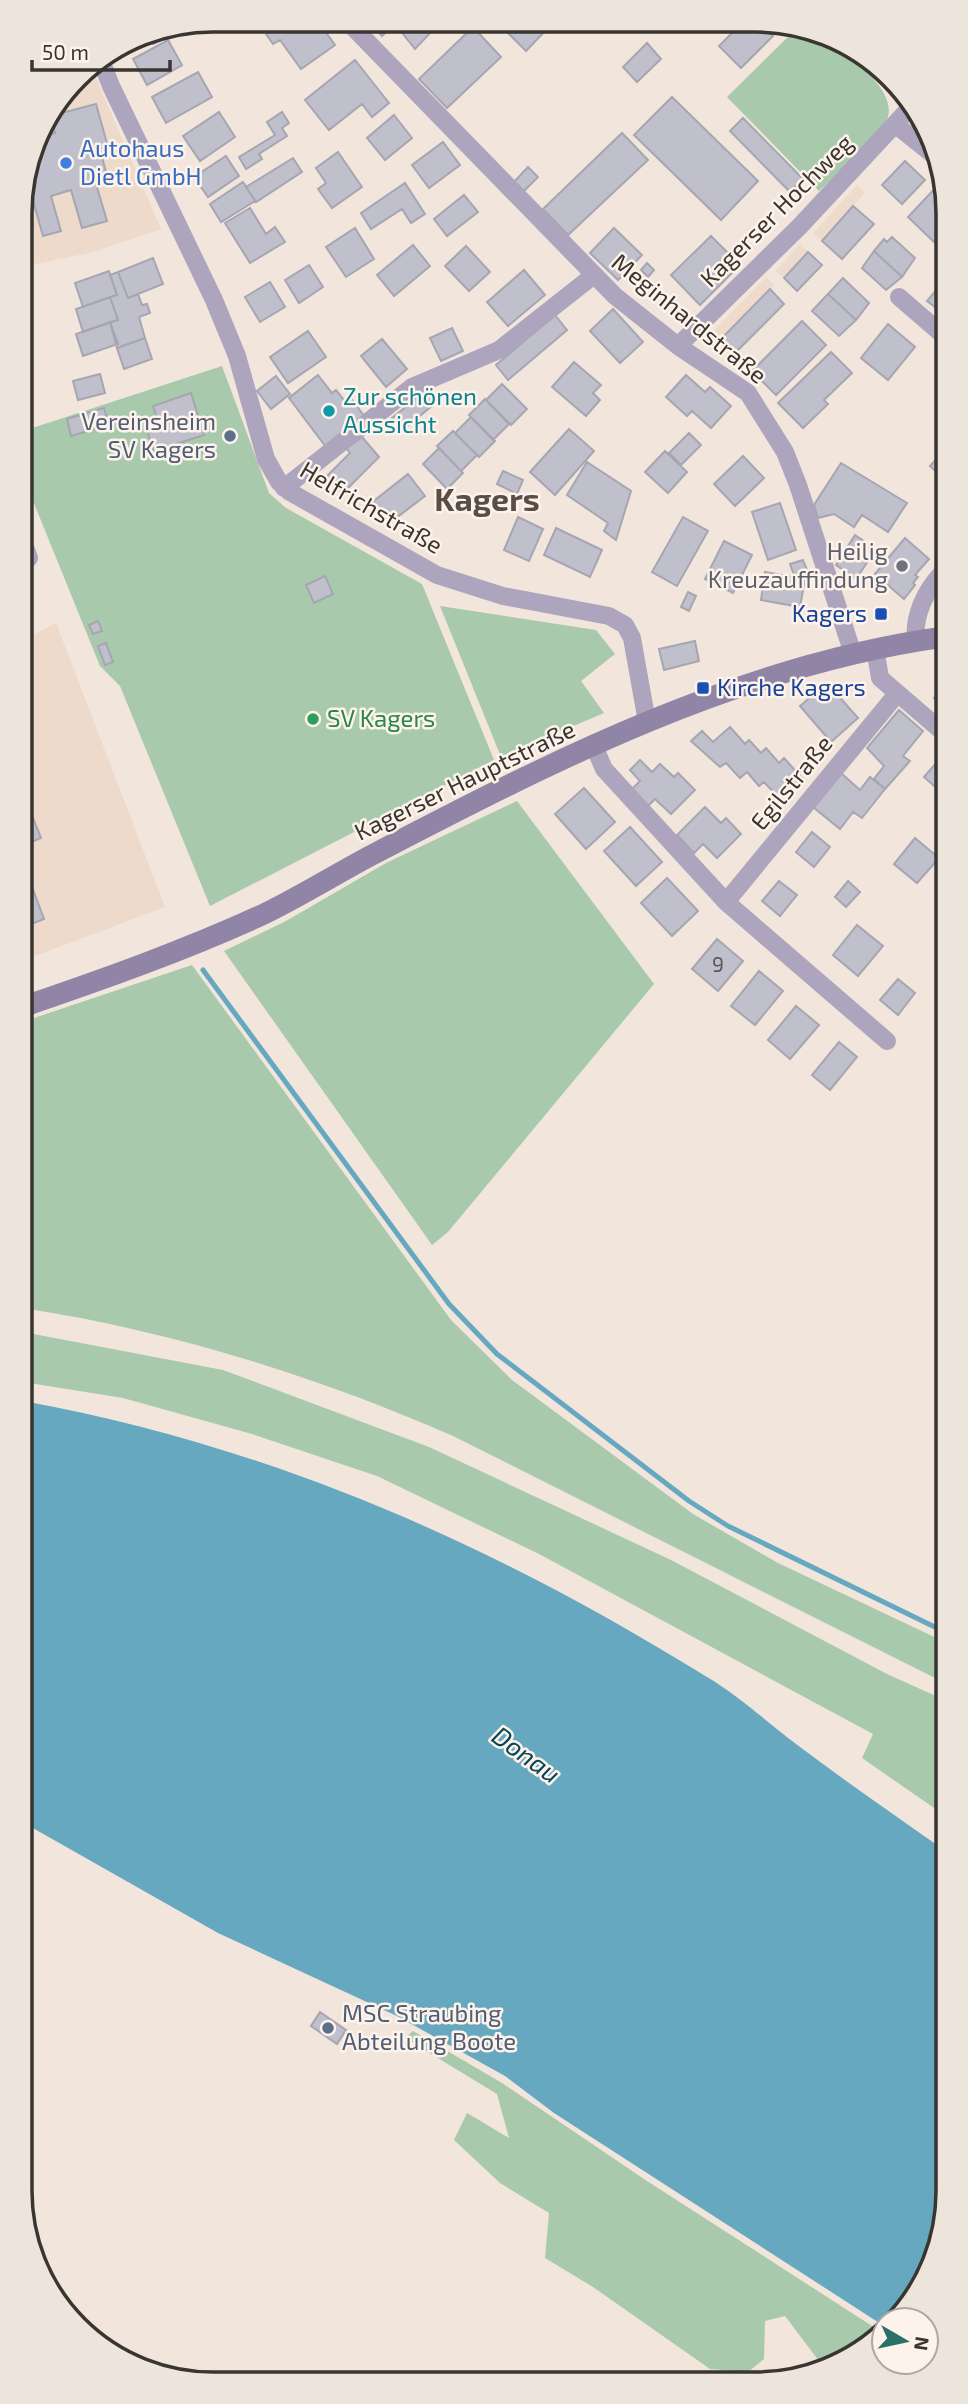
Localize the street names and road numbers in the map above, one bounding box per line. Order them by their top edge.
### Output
street label: Kagerser Hochweg [694,128,858,292]
street label: Meginhardstraße [607,247,773,389]
street label: Helfrichstraße [295,454,448,559]
street label: Kagerser Hauptstraße [349,714,579,846]
street label: Egilstraße [744,729,838,835]

